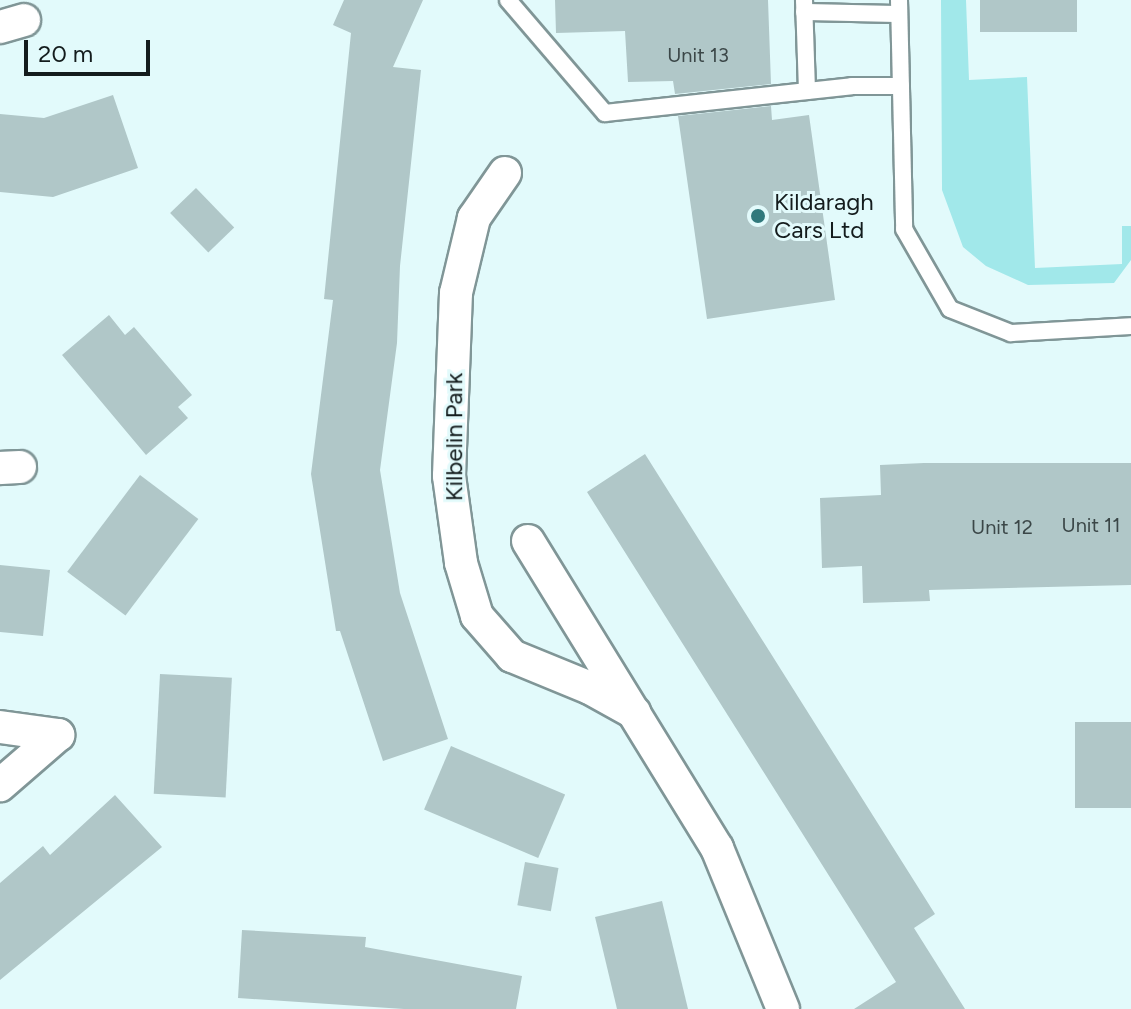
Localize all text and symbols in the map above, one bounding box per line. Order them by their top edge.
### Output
scale bar [28,24,154,74]
text: 20 m [38,39,93,68]
house number: Unit 13 [667,43,729,67]
place label: Kildaragh Cars Ltd [774,188,874,244]
marker: Kildaragh Cars Ltd [749,207,767,225]
street label: Kilbelin Park [440,373,468,501]
house number: Unit 11 [1062,513,1120,537]
house number: Unit 12 [971,515,1033,539]

